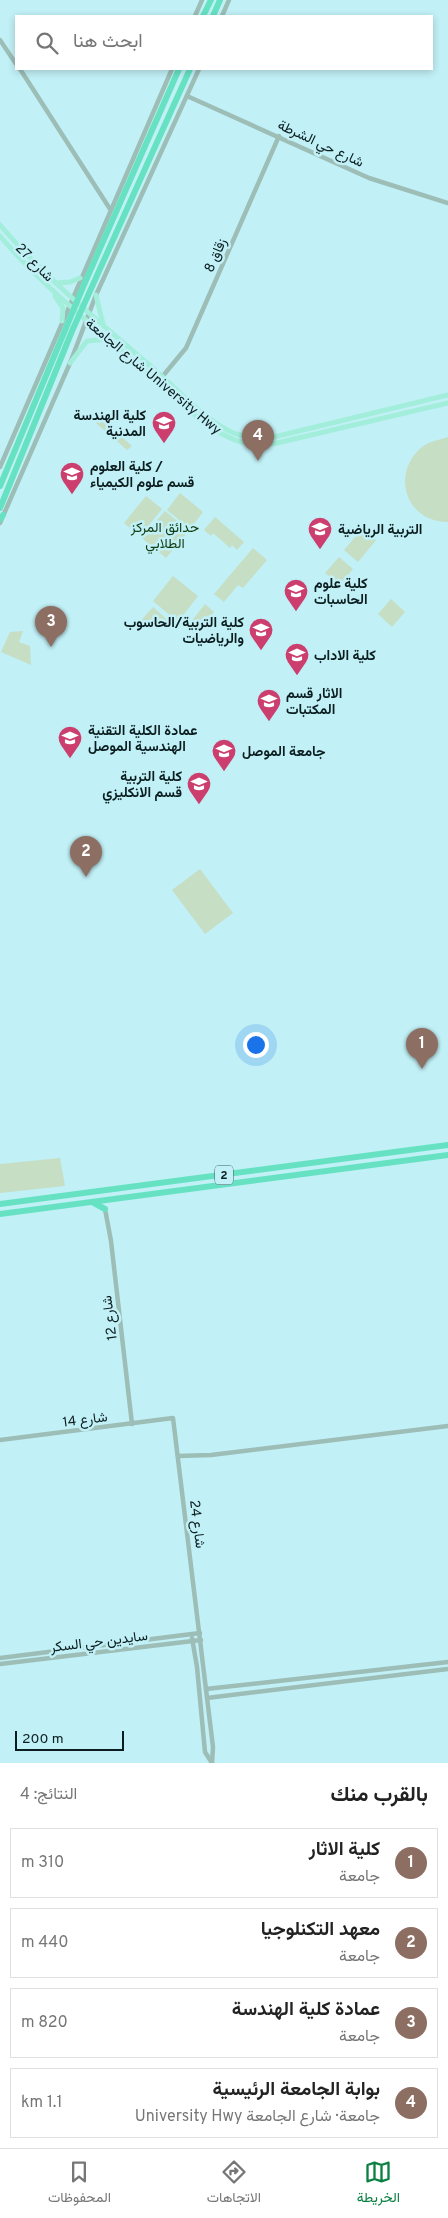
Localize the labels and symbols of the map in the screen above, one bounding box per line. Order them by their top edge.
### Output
street label: شارع حي الشرطة [274,117,366,174]
street label: زقاق 8 [201,236,231,275]
street label: شارع 27 [11,240,57,286]
street label: شارع الجامعة University Hwy [81,315,224,440]
place label: كلية الهندسة المدنية [73,408,146,441]
school or university icon: كلية الهندسة المدنية [151,410,177,444]
pin: 4 [242,420,274,461]
place label: كلية العلوم / قسم علوم الكيمياء [90,459,194,492]
school or university icon: كلية العلوم / قسم علوم الكيمياء [59,461,85,495]
school or university icon: التربية الرياضية [307,516,333,550]
park label: حدائق المركز الطلابي [130,520,199,555]
place label: التربية الرياضية [338,522,422,539]
place label: كلية علوم الحاسبات [314,576,368,609]
school or university icon: كلية علوم الحاسبات [283,578,309,612]
pin: 3 [35,606,67,647]
place label: كلية التربية/الحاسوب والرياضيات [124,615,244,648]
school or university icon: كلية التربية/الحاسوب والرياضيات [248,617,274,651]
school or university icon: كلية الاداب [284,642,310,676]
place label: كلية الاداب [314,648,376,665]
place label: الاثار قسم المكتبات [286,686,342,719]
school or university icon: الاثار قسم المكتبات [256,688,282,722]
place label: عمادة الكلية التقنية الهندسية الموصل [88,723,197,756]
school or university icon: عمادة الكلية التقنية الهندسية الموصل [57,725,83,759]
school or university icon: جامعة الموصل [211,738,237,772]
place label: جامعة الموصل [242,744,326,761]
place label: كلية التربية قسم الانكليزي [102,769,182,804]
school or university icon: كلية التربية قسم الانكليزي [186,771,212,805]
pin: 2 [70,836,102,877]
pin: 1 [406,1028,438,1069]
your location [243,1032,269,1058]
road number: 2 [215,1166,233,1184]
street label: شارع 12 [99,1294,123,1341]
street label: شارع 14 [62,1409,109,1433]
street label: شارع 24 [184,1499,208,1549]
street label: سايدين حي السكر [48,1628,149,1659]
scale bar [15,1728,124,1751]

